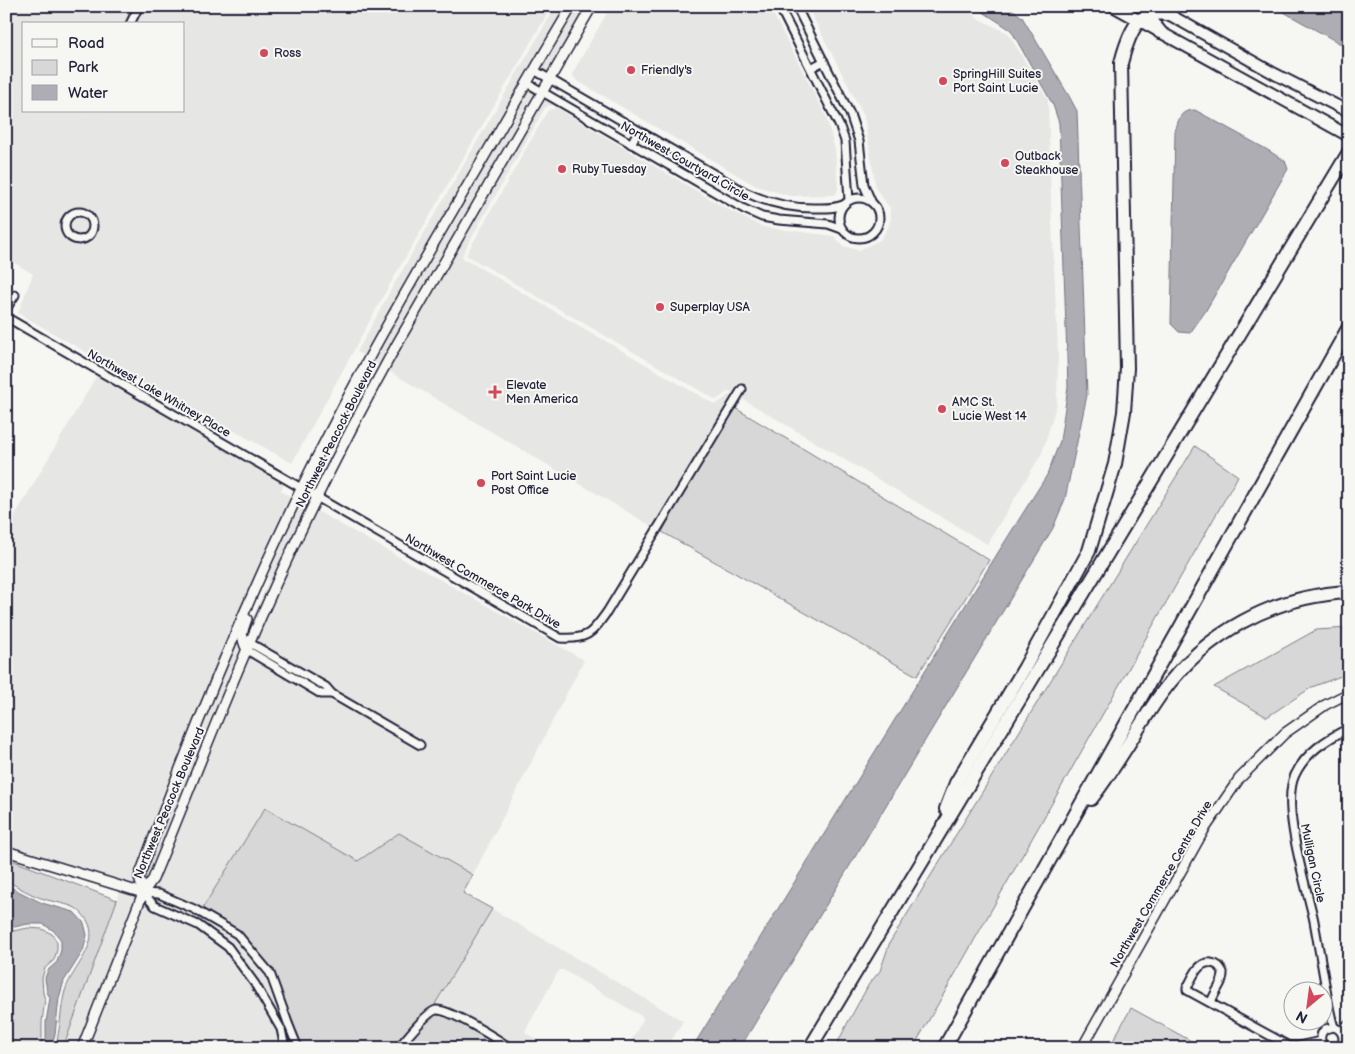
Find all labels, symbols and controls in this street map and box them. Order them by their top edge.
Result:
legend [22,22,185,112]
text: Road [68,34,104,53]
place label: Ross [274,46,301,61]
marker: Ross [258,47,270,59]
text: Park [68,58,99,77]
place label: Friendly's [641,63,692,78]
marker: Friendly's [625,64,637,76]
place label: SpringHill Suites Port Saint Lucie [953,67,1041,96]
marker: SpringHill Suites Port Saint Lucie [937,75,949,87]
text: Water [68,84,108,103]
street label: Northwest Courtyard Circle [618,118,752,204]
place label: Outback Steakhouse [1015,149,1078,178]
marker: Outback Steakhouse [999,157,1011,169]
place label: Ruby Tuesday [572,162,647,177]
marker: Ruby Tuesday [556,163,568,175]
place label: Superplay USA [670,300,751,315]
marker: Superplay USA [654,301,666,313]
street label: Northwest Lake Whitney Place [84,346,233,441]
street label: Northwest Peacock Boulevard [293,358,380,510]
place label: Elevate Men America [506,378,578,407]
marker: Elevate Men America [488,385,502,399]
place label: AMC St. Lucie West 14 [952,395,1028,424]
marker: AMC St. Lucie West 14 [936,403,948,415]
place label: Port Saint Lucie Post Office [491,469,576,498]
marker: Port Saint Lucie Post Office [475,477,487,489]
street label: Northwest Commerce Park Drive [402,531,563,632]
street label: Northwest Peacock Boulevard [131,725,208,881]
street label: Northwest Commerce Centre Drive [1107,798,1216,970]
street label: Mulligan Circle [1297,822,1328,904]
north arrow [1282,982,1332,1032]
text: N [1293,1007,1311,1027]

